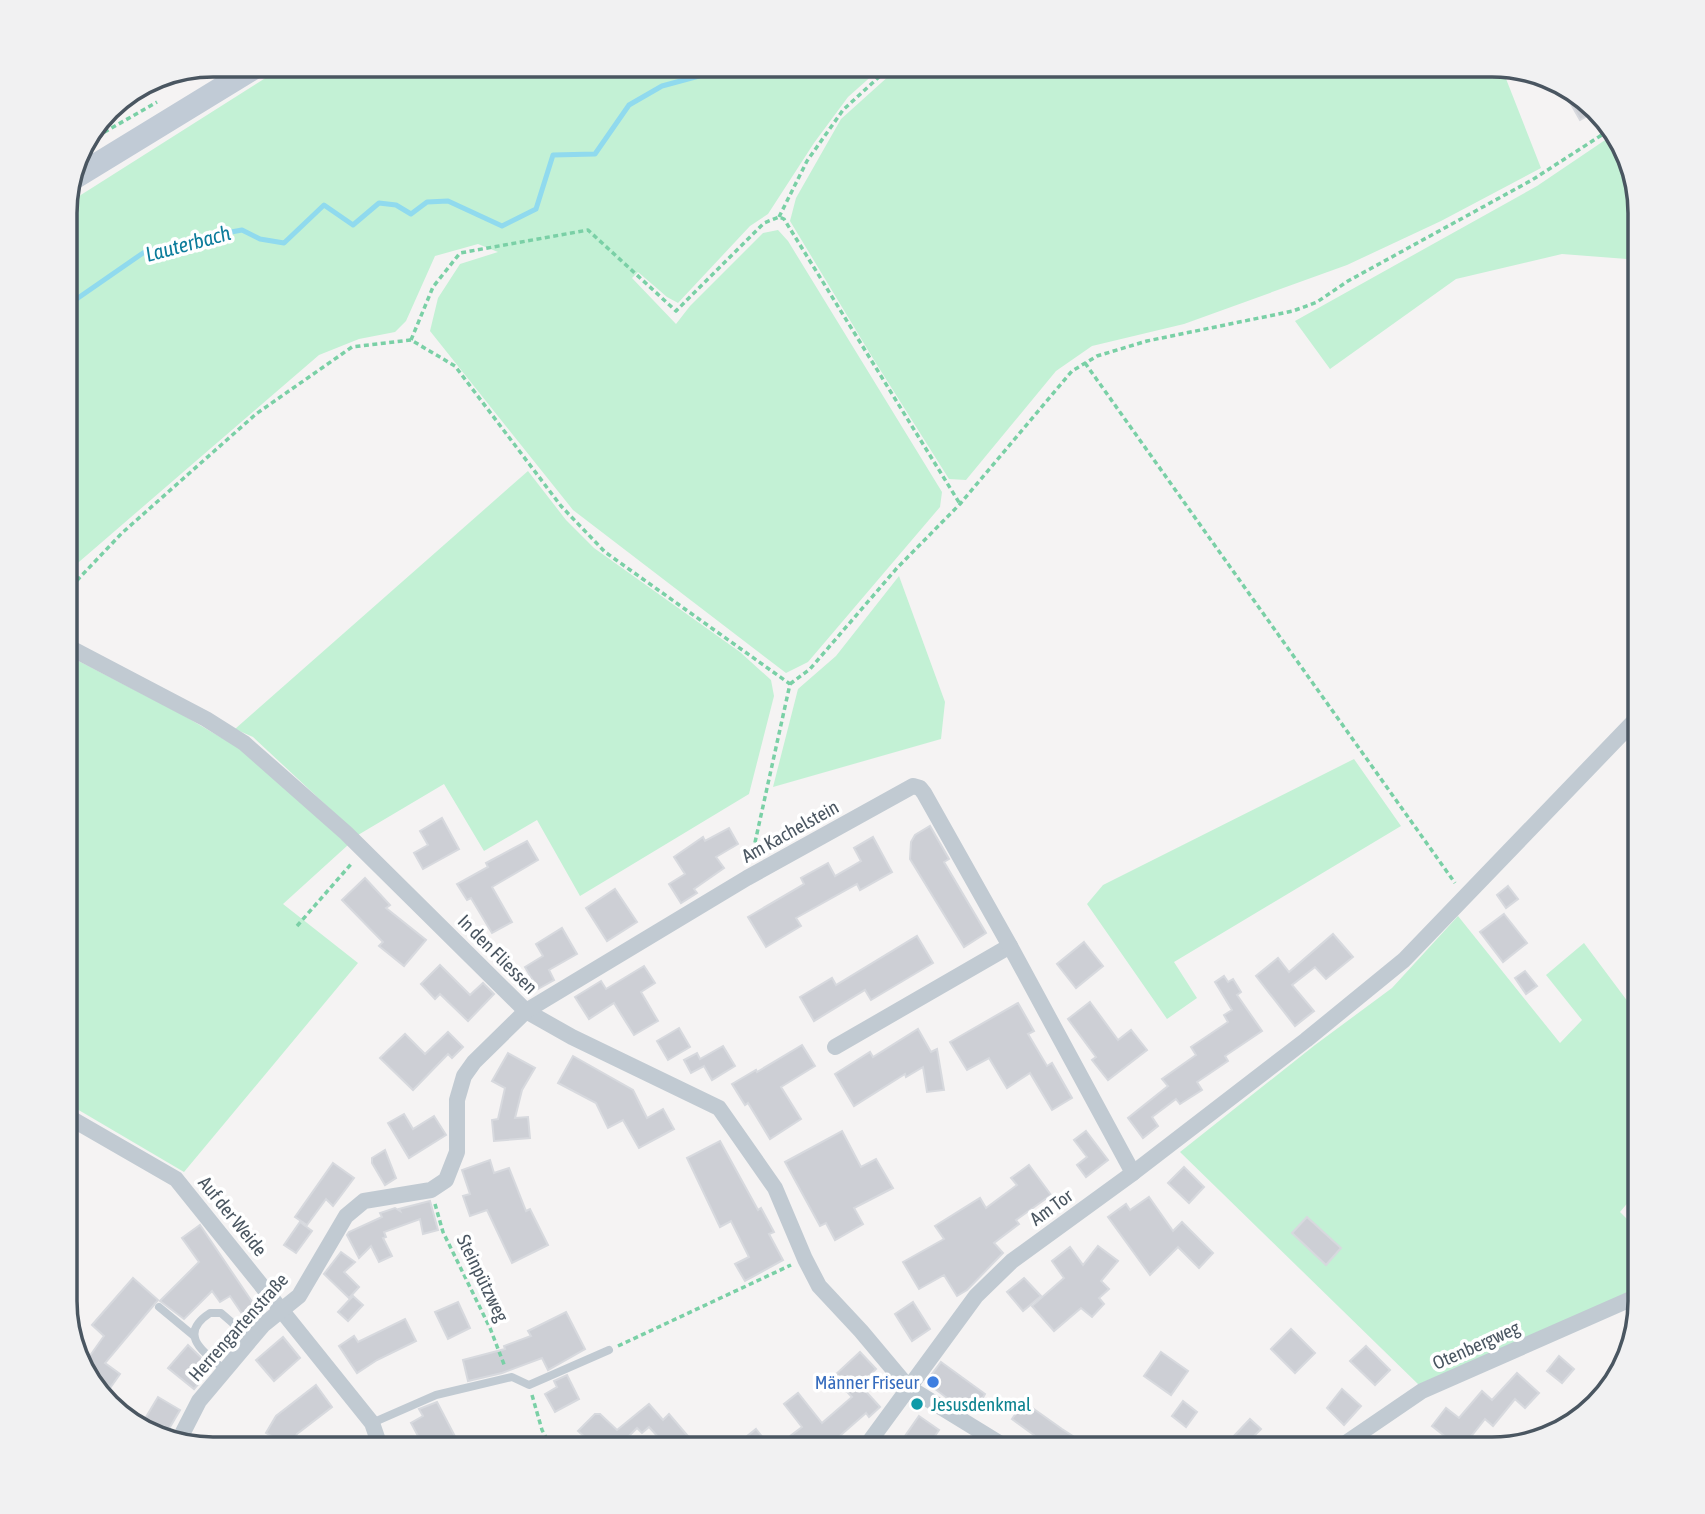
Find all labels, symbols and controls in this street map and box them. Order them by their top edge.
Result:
water label: Lauterbach [142,220,233,266]
street label: Am Kachelstein [738,795,842,867]
street label: In den Fliessen [454,910,542,998]
street label: Auf der Weide [194,1172,272,1260]
street label: Am Tor [1025,1184,1077,1230]
street label: Steinpützweg [453,1231,514,1326]
street label: Herrengartenstraße [184,1268,292,1386]
street label: Otenbergweg [1429,1316,1524,1374]
place label: Männer Friseur [815,1371,919,1393]
marker: Männer Friseur [925,1374,941,1390]
place label: Jesusdenkmal [931,1393,1031,1415]
marker: Jesusdenkmal [909,1396,925,1412]

